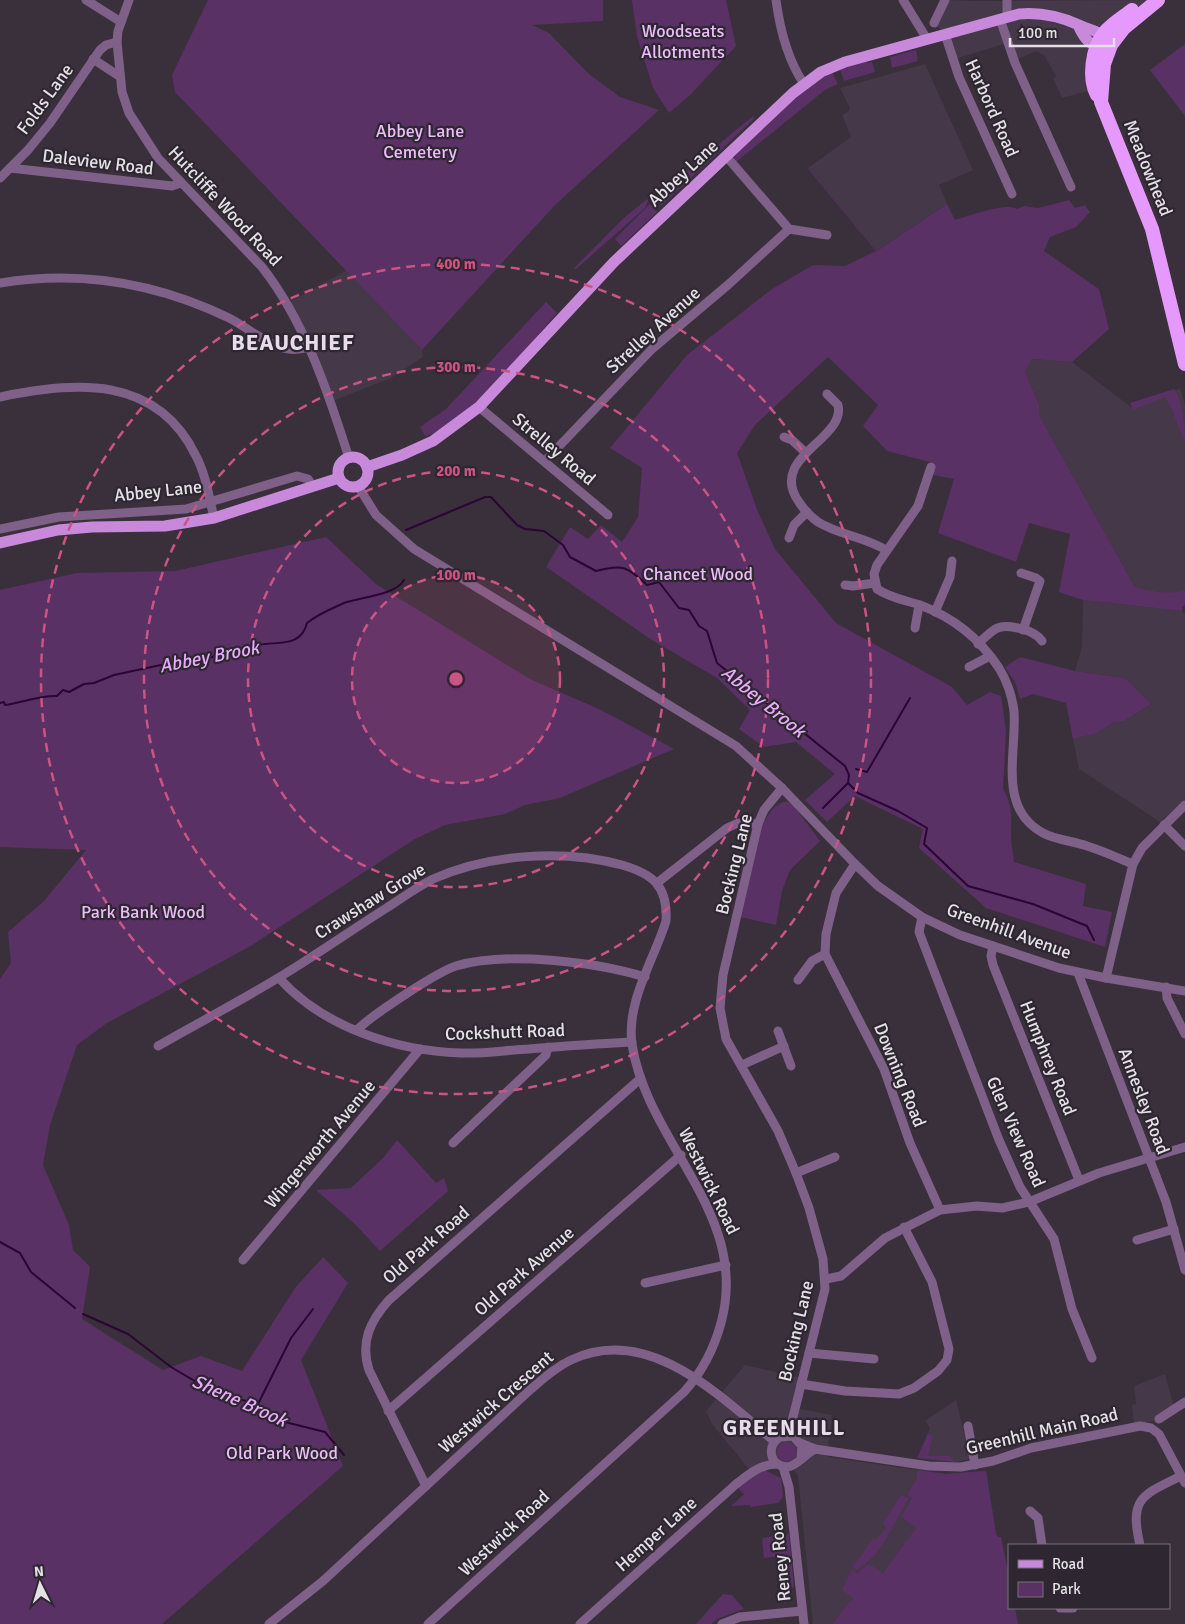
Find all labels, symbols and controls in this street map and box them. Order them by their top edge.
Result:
scale bar [1010,15,1114,47]
park label: Woodseats Allotments [641,20,725,63]
text: 100 m [1018,24,1058,42]
street label: Harbord Road [961,55,1023,161]
street label: Folds Lane [12,59,78,139]
street label: Meadowhead [1119,117,1177,219]
park label: Abbey Lane Cemetery [376,120,464,163]
street label: Abbey Lane [643,135,723,211]
street label: Hutcliffe Wood Road [164,141,286,271]
street label: Daleview Road [41,144,155,180]
text: 400 m [436,255,476,273]
street label: Strelley Avenue [601,282,705,378]
district label: BEAUCHIEF [231,329,355,356]
text: 300 m [436,358,476,376]
street label: Strelley Road [508,408,600,490]
text: 200 m [436,462,476,480]
street label: Abbey Lane [113,475,203,507]
park label: Chancet Wood [643,563,753,585]
text: 100 m [436,566,476,584]
water label: Abbey Brook [157,635,263,678]
water label: Abbey Brook [717,661,811,744]
centre of rings [447,670,465,688]
street label: Bocking Lane [711,811,757,917]
street label: Crawshaw Grove [310,858,430,944]
street label: Greenhill Avenue [944,898,1074,964]
park label: Park Bank Wood [81,901,205,923]
street label: Humphrey Road [1015,997,1081,1119]
street label: Cockshutt Road [445,1019,565,1045]
street label: Downing Road [869,1020,931,1130]
street label: Annesley Road [1114,1045,1174,1157]
street label: Glen View Road [982,1073,1050,1191]
street label: Wingerworth Avenue [260,1075,380,1213]
street label: Westwick Road [674,1124,744,1238]
street label: Old Park Road [378,1201,474,1289]
street label: Old Park Avenue [469,1222,579,1320]
street label: Bocking Lane [774,1278,818,1384]
street label: Westwick Crescent [434,1346,558,1458]
water label: Shene Brook [188,1369,292,1433]
street label: Greenhill Main Road [964,1403,1120,1459]
district label: GREENHILL [723,1414,845,1441]
park label: Old Park Wood [226,1442,338,1464]
street label: Westwick Road [454,1485,554,1581]
street label: Hemper Lane [611,1492,701,1576]
street label: Reney Road [764,1512,796,1602]
legend [1008,1544,1170,1609]
text: Road [1052,1555,1084,1573]
north arrow [15,1559,65,1609]
text: N [33,1563,45,1580]
text: Park [1052,1580,1081,1598]

